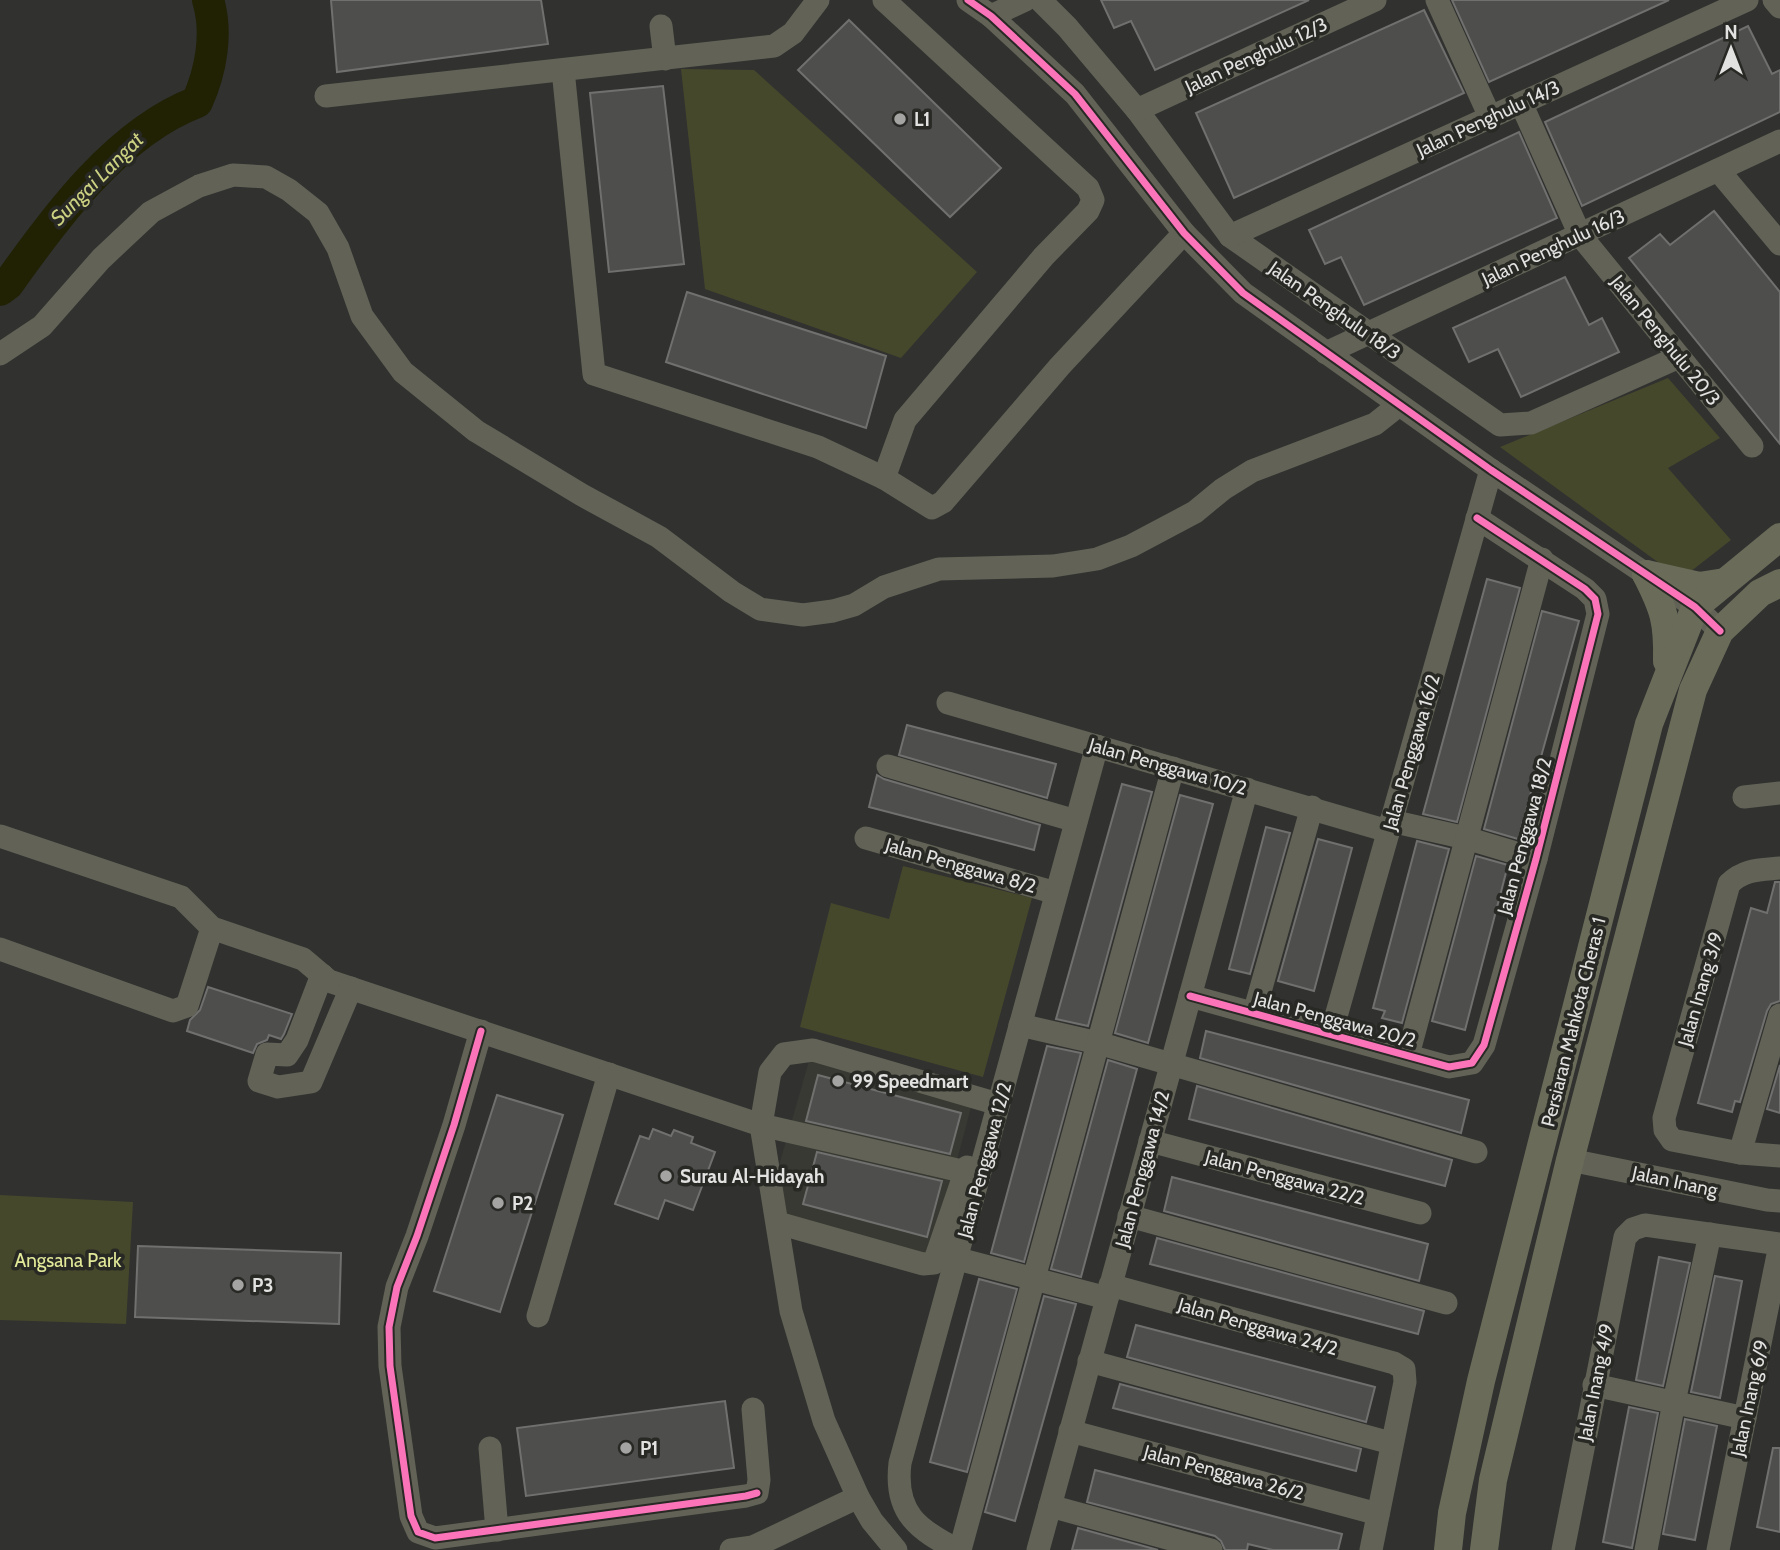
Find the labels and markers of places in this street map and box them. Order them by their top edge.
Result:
place label: L1 [914,108,930,131]
marker: L1 [892,111,908,127]
place label: 99 Speedmart [852,1070,969,1093]
marker: 99 Speedmart [830,1073,846,1089]
place label: Surau Al-Hidayah [680,1165,825,1188]
marker: Surau Al-Hidayah [658,1168,674,1184]
place label: P2 [512,1192,533,1215]
marker: P2 [490,1195,506,1211]
place label: P3 [252,1274,274,1297]
marker: P3 [230,1277,246,1293]
place label: P1 [640,1437,658,1460]
marker: P1 [618,1440,634,1456]

